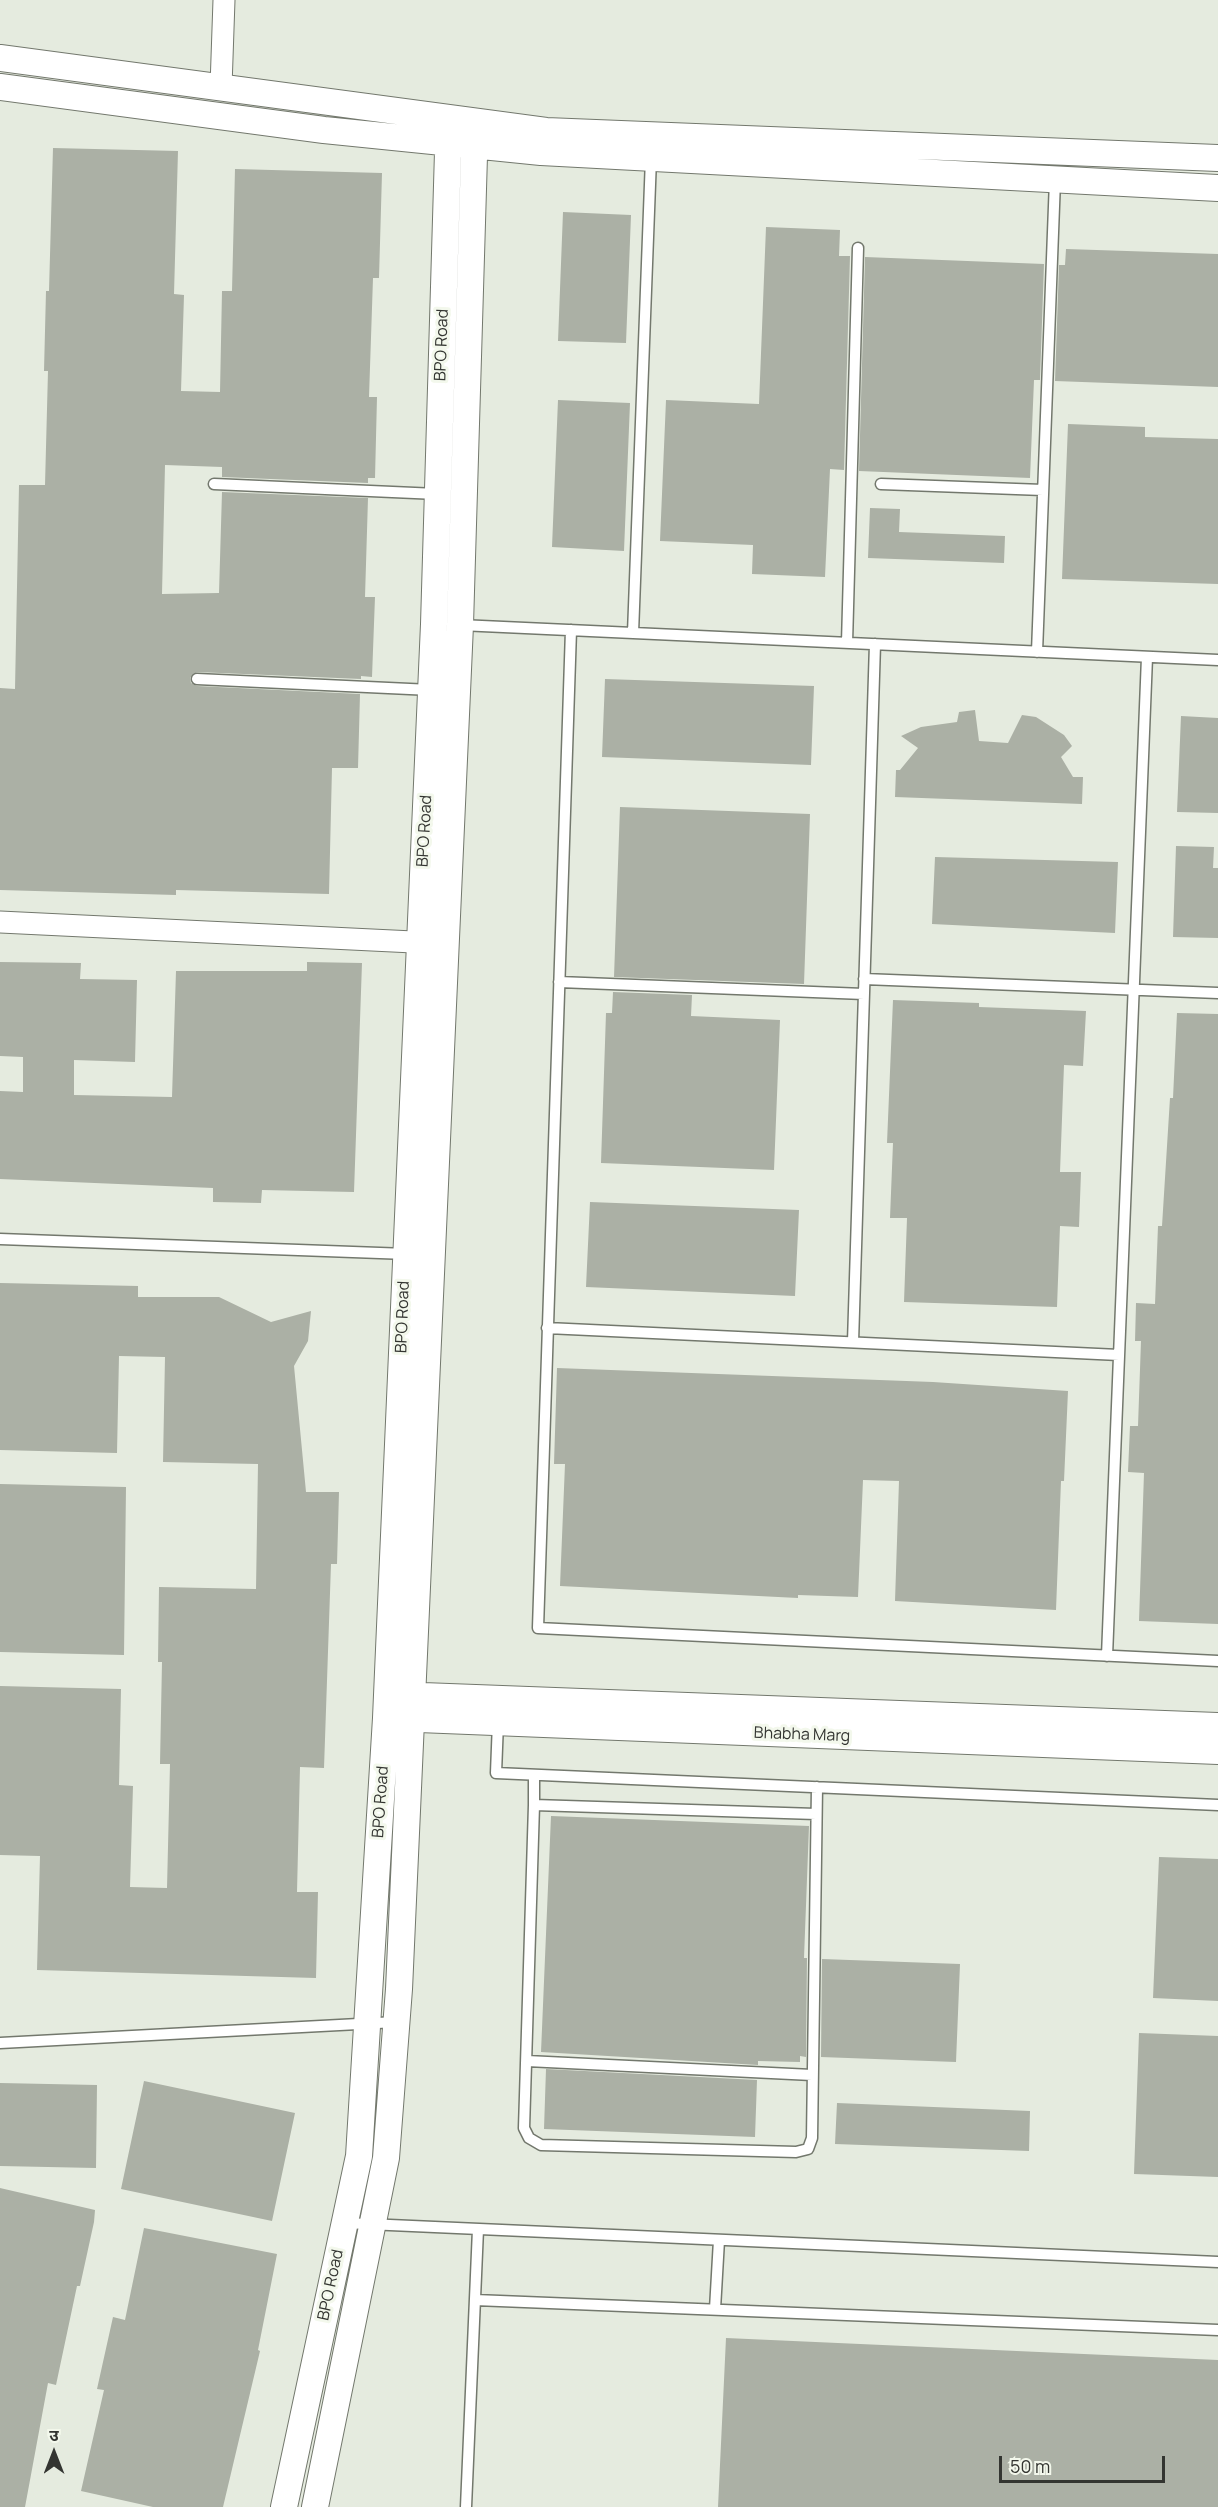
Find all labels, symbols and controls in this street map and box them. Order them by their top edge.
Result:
street label: BPO Road [431,309,453,381]
street label: BPO Road [414,794,436,868]
street label: BPO Road [392,1281,414,1353]
street label: Bhabha Marg [753,1724,851,1746]
street label: BPO Road [369,1765,393,1839]
street label: BPO Road [314,2248,348,2322]
north arrow [24,2423,84,2483]
text: उ [49,2424,59,2446]
scale bar [1002,2444,1168,2482]
text: 50 m [1010,2454,1050,2478]

